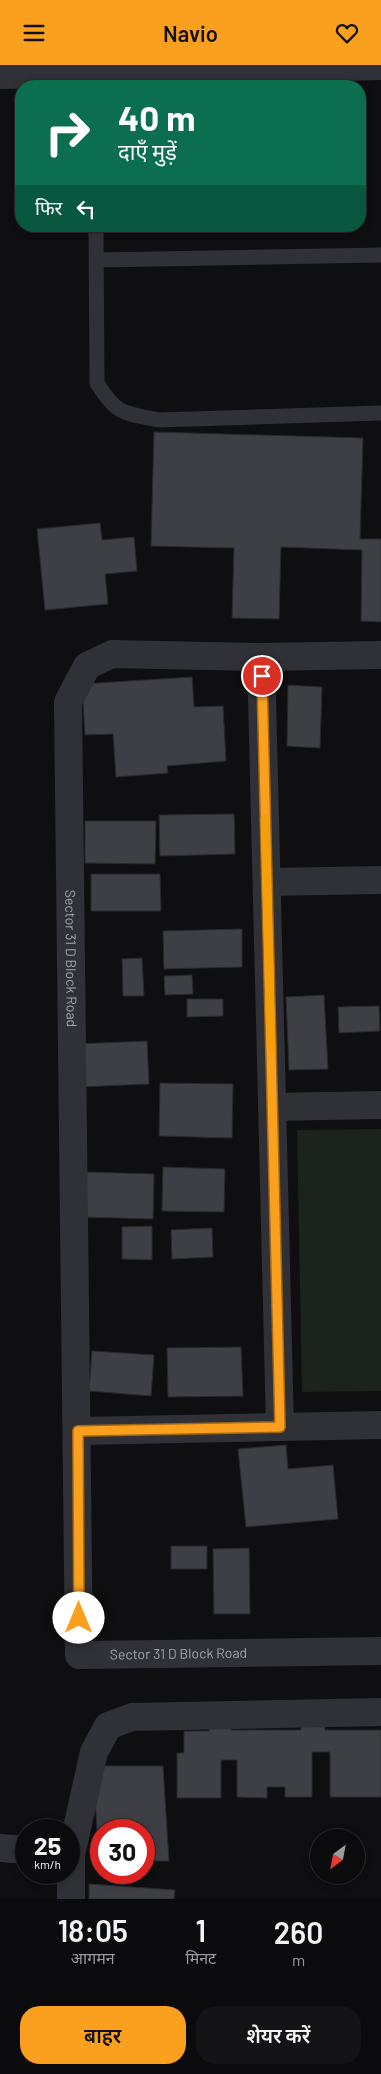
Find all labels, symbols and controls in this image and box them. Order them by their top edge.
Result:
icon: menu [20,19,48,47]
icon: heart [333,19,361,47]
text: Navio [163,20,218,46]
text: 40 m [118,96,195,138]
icon: right [35,100,100,165]
text: दाएँ मुड़ें [118,138,177,164]
icon: left [72,195,100,223]
text: फिर [35,196,62,219]
pin [241,655,283,697]
icon: arrive [248,662,276,690]
street label: Sector 31 D Block Road [62,890,81,1027]
position arrow [52,1591,104,1643]
street label: Sector 31 D Block Road [110,1644,247,1663]
speed limit sign: 30 [90,1819,155,1884]
north arrow [310,1829,365,1884]
map controls [310,1829,365,1884]
text: 25 [34,1830,61,1860]
text: km/h [34,1857,61,1871]
text: 18:05 [58,1912,128,1948]
text: 1 [196,1912,206,1948]
text: 260 [274,1914,323,1950]
text: आगमन [71,1948,115,1967]
text: मिनट [186,1948,216,1967]
text: m [292,1950,305,1969]
button: बाहर [20,2006,186,2064]
button: शेयर करें [196,2006,361,2064]

